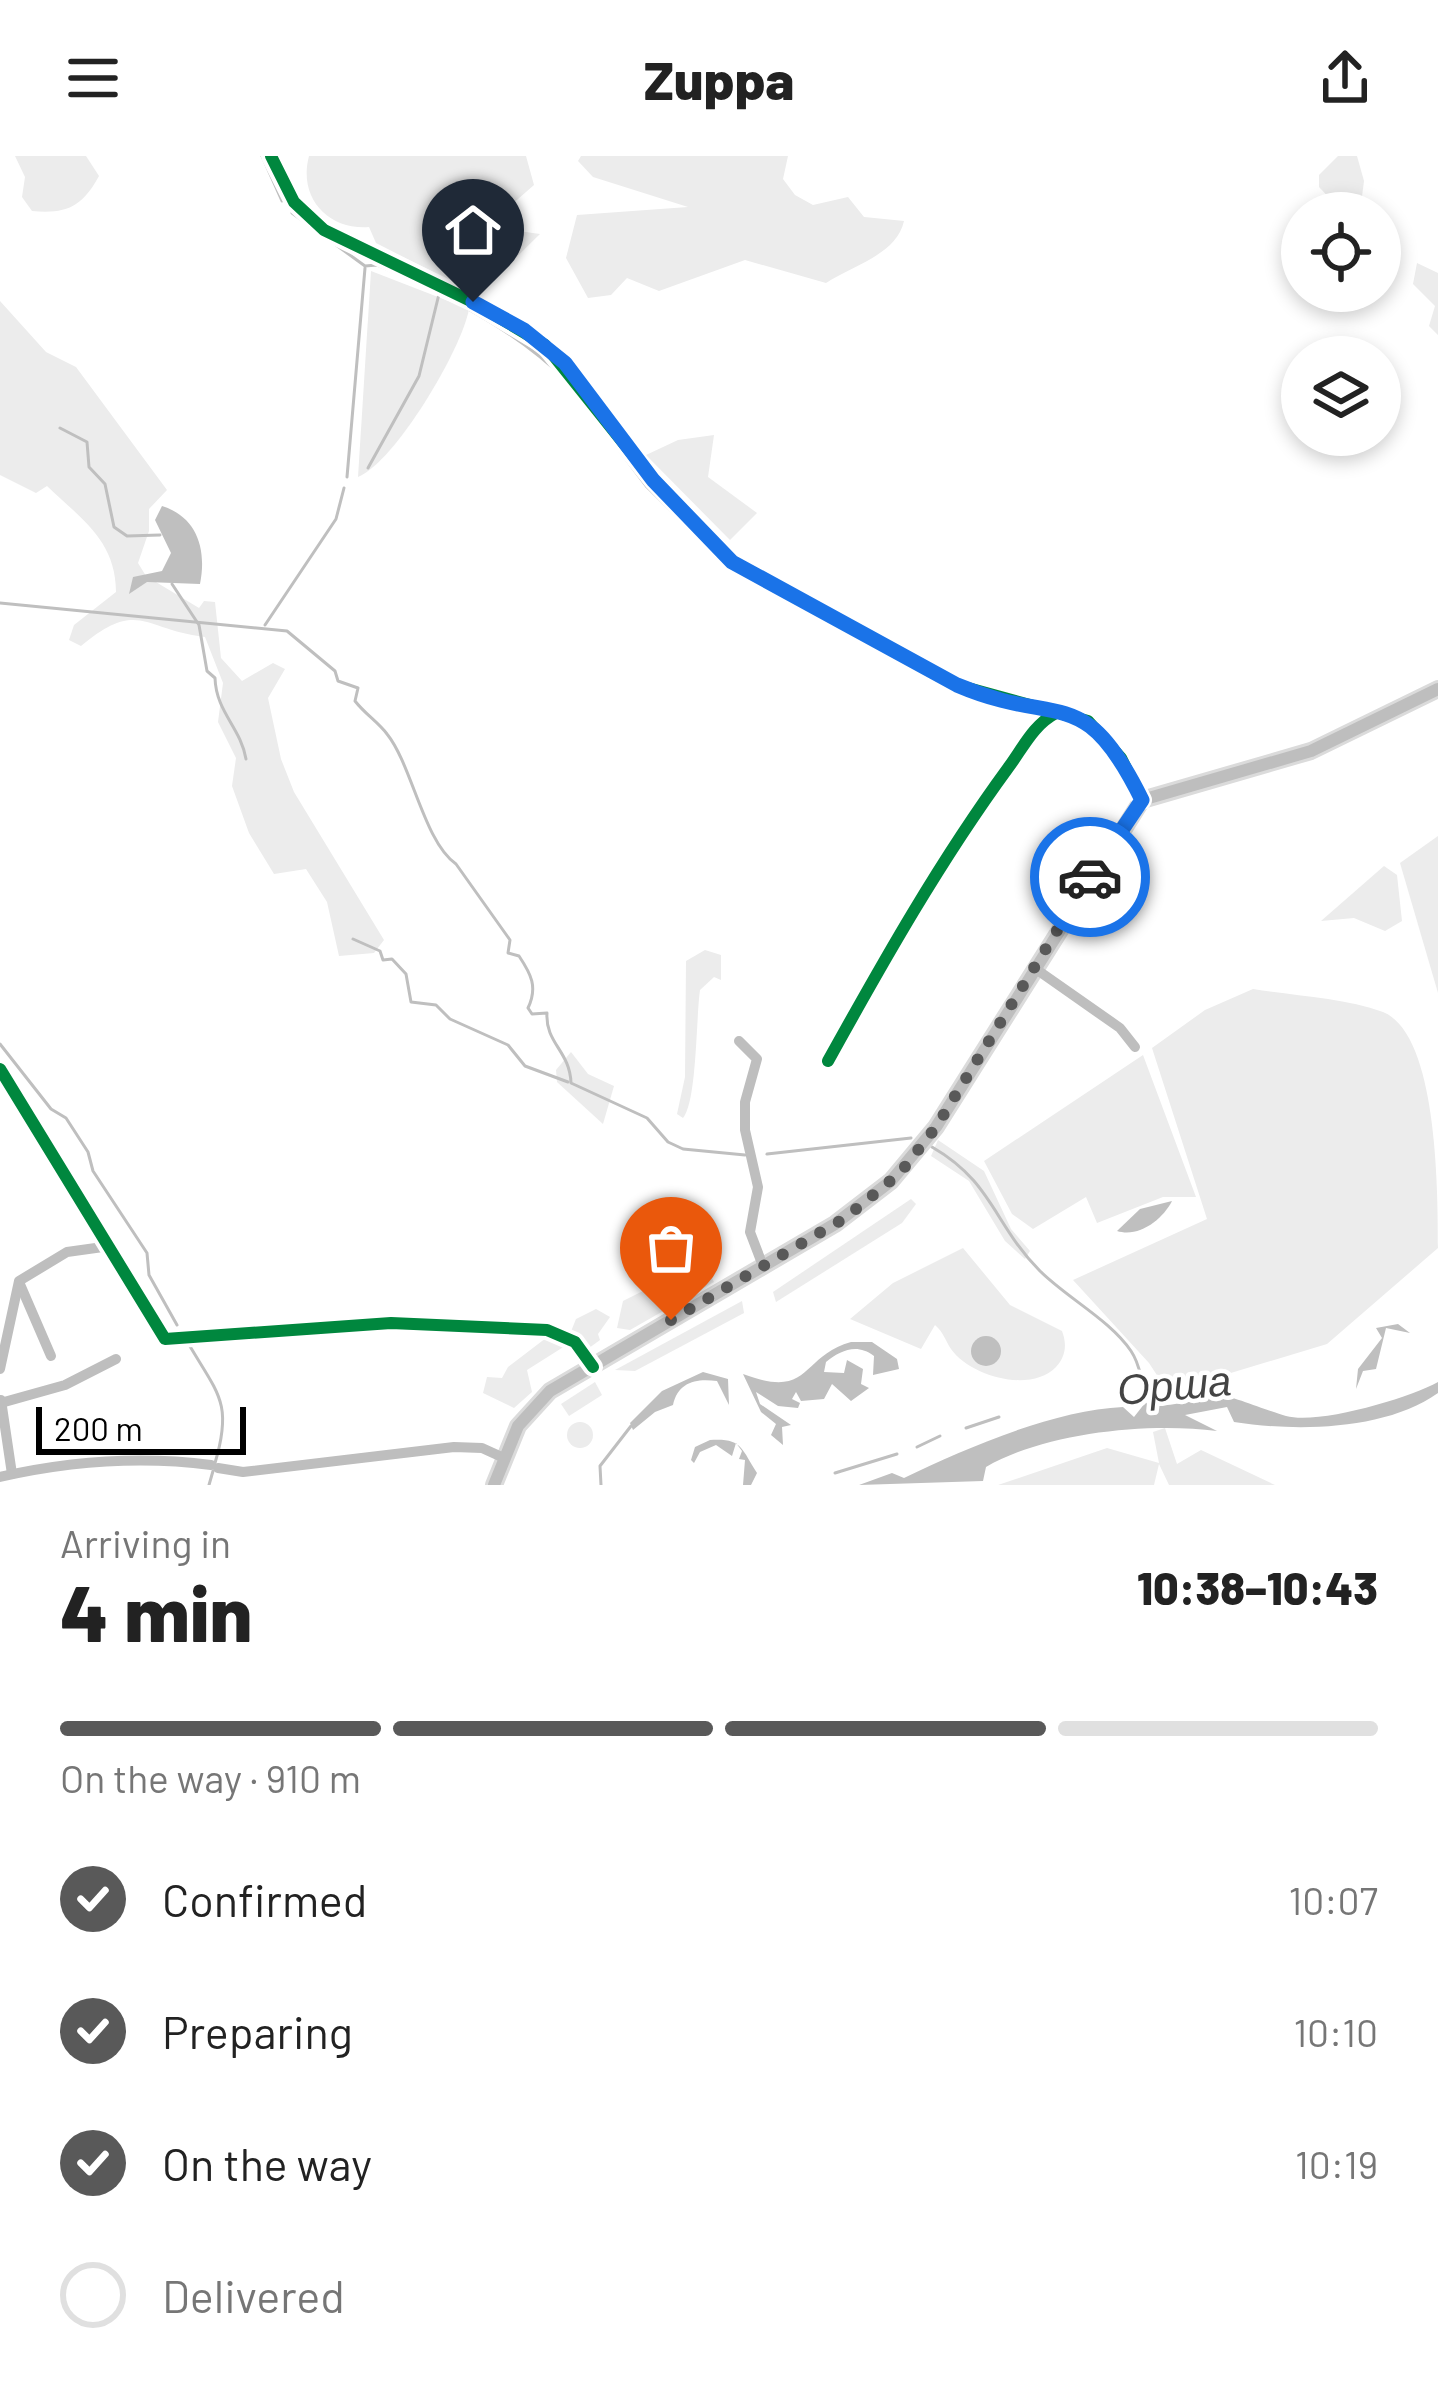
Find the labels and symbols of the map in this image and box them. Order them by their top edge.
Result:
pin [422,179,524,302]
courier [1030,817,1150,937]
pin [620,1197,722,1320]
water label: Орша [1115,1353,1233,1414]
scale bar [36,1401,246,1454]

